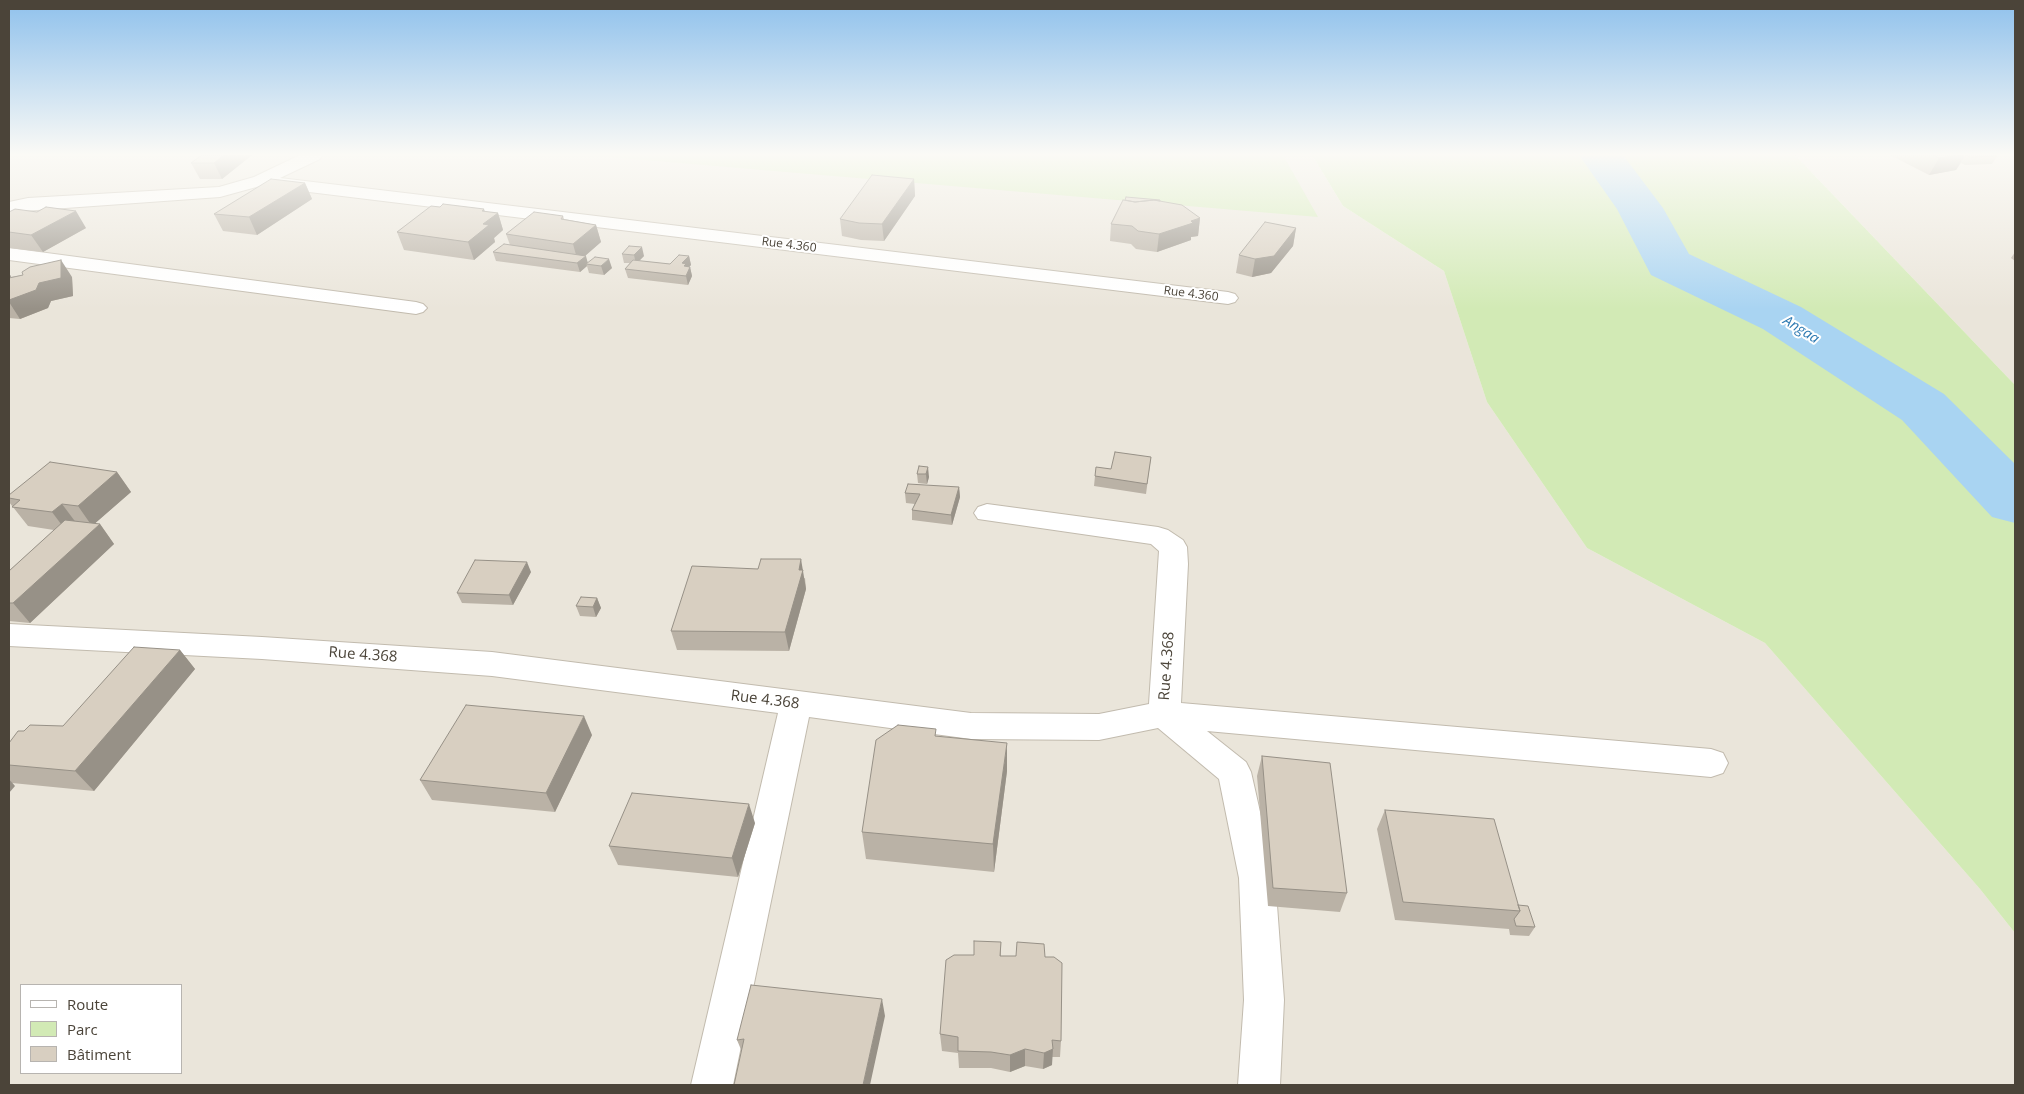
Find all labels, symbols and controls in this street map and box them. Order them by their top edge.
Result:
street label: Rue 4.360 [761,234,817,256]
street label: Rue 4.360 [1163,283,1219,305]
water label: Angaa [1780,313,1822,347]
street label: Rue 4.368 [1156,631,1178,701]
street label: Rue 4.368 [328,644,398,666]
street label: Rue 4.368 [730,687,800,713]
legend [20,984,182,1074]
text: Route [67,994,108,1014]
text: Parc [67,1019,98,1039]
text: Bâtiment [67,1044,131,1064]

